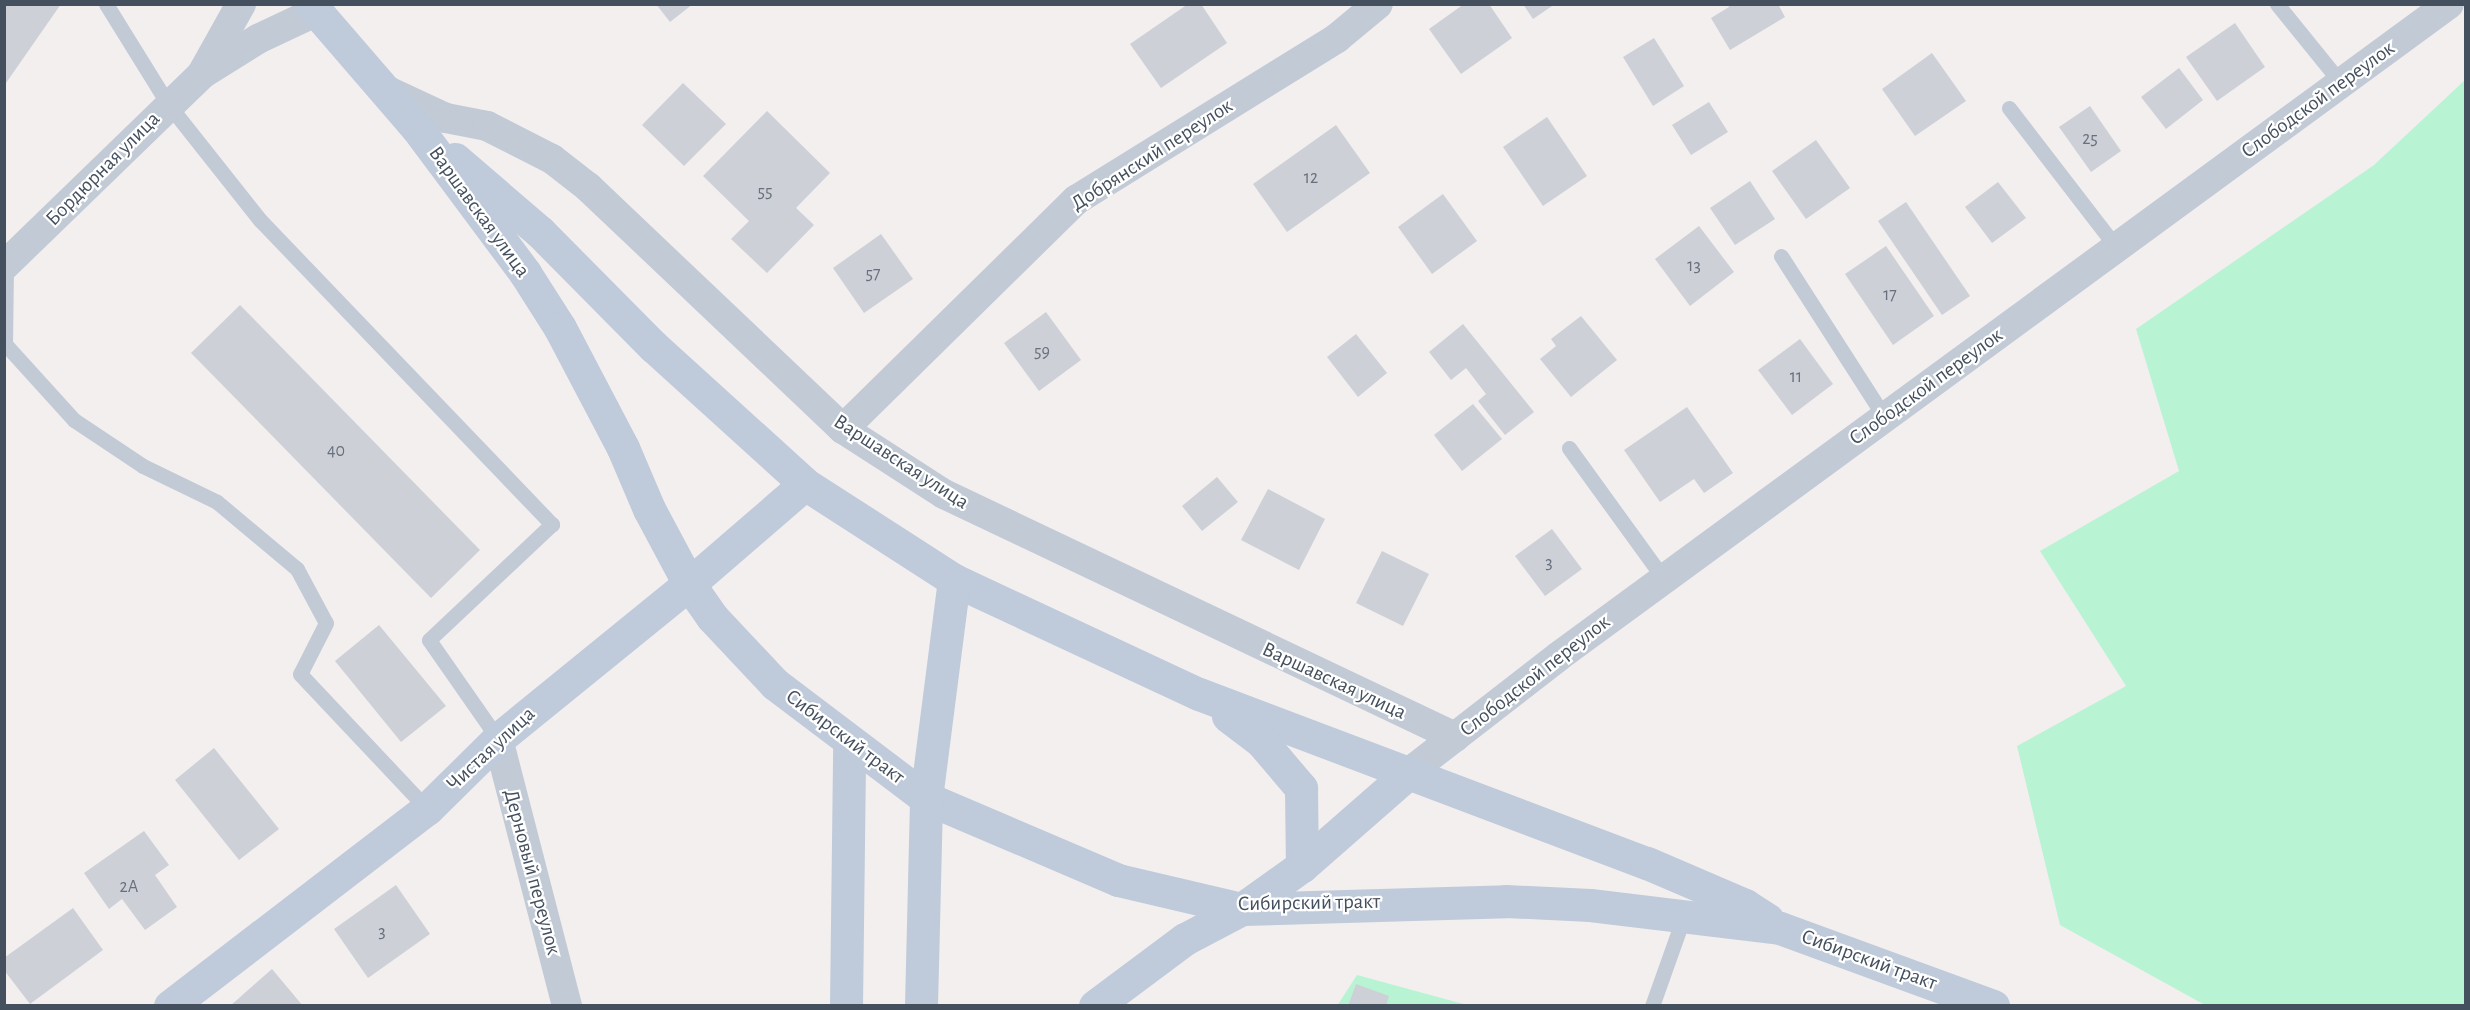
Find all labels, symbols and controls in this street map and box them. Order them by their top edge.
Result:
street label: Слободской переулок [2236,36,2400,164]
street label: Добрянский переулок [1067,93,1237,217]
street label: Бордюрная улица [41,107,165,231]
house number: 25 [2082,128,2098,150]
street label: Варшавская улица [423,141,535,283]
house number: 12 [1304,167,1318,189]
house number: 55 [757,181,773,203]
house number: 13 [1687,255,1701,277]
house number: 57 [865,263,881,285]
house number: 17 [1883,284,1897,306]
street label: Слободской переулок [1844,323,2008,451]
house number: 59 [1034,341,1050,363]
house number: 11 [1790,366,1802,388]
street label: Варшавская улица [829,409,973,515]
house number: 40 [327,440,345,462]
house number: 3 [1545,552,1553,574]
street label: Слободской переулок [1455,610,1615,742]
street label: Варшавская улица [1258,637,1410,725]
street label: Сибирский тракт [780,684,910,790]
street label: Чистая улица [441,702,541,796]
street label: Дерновый переулок [498,786,566,958]
house number: 2А [120,876,138,898]
street label: Сибирский тракт [1237,889,1381,917]
house number: 3 [378,921,386,943]
street label: Сибирский тракт [1798,924,1940,996]

